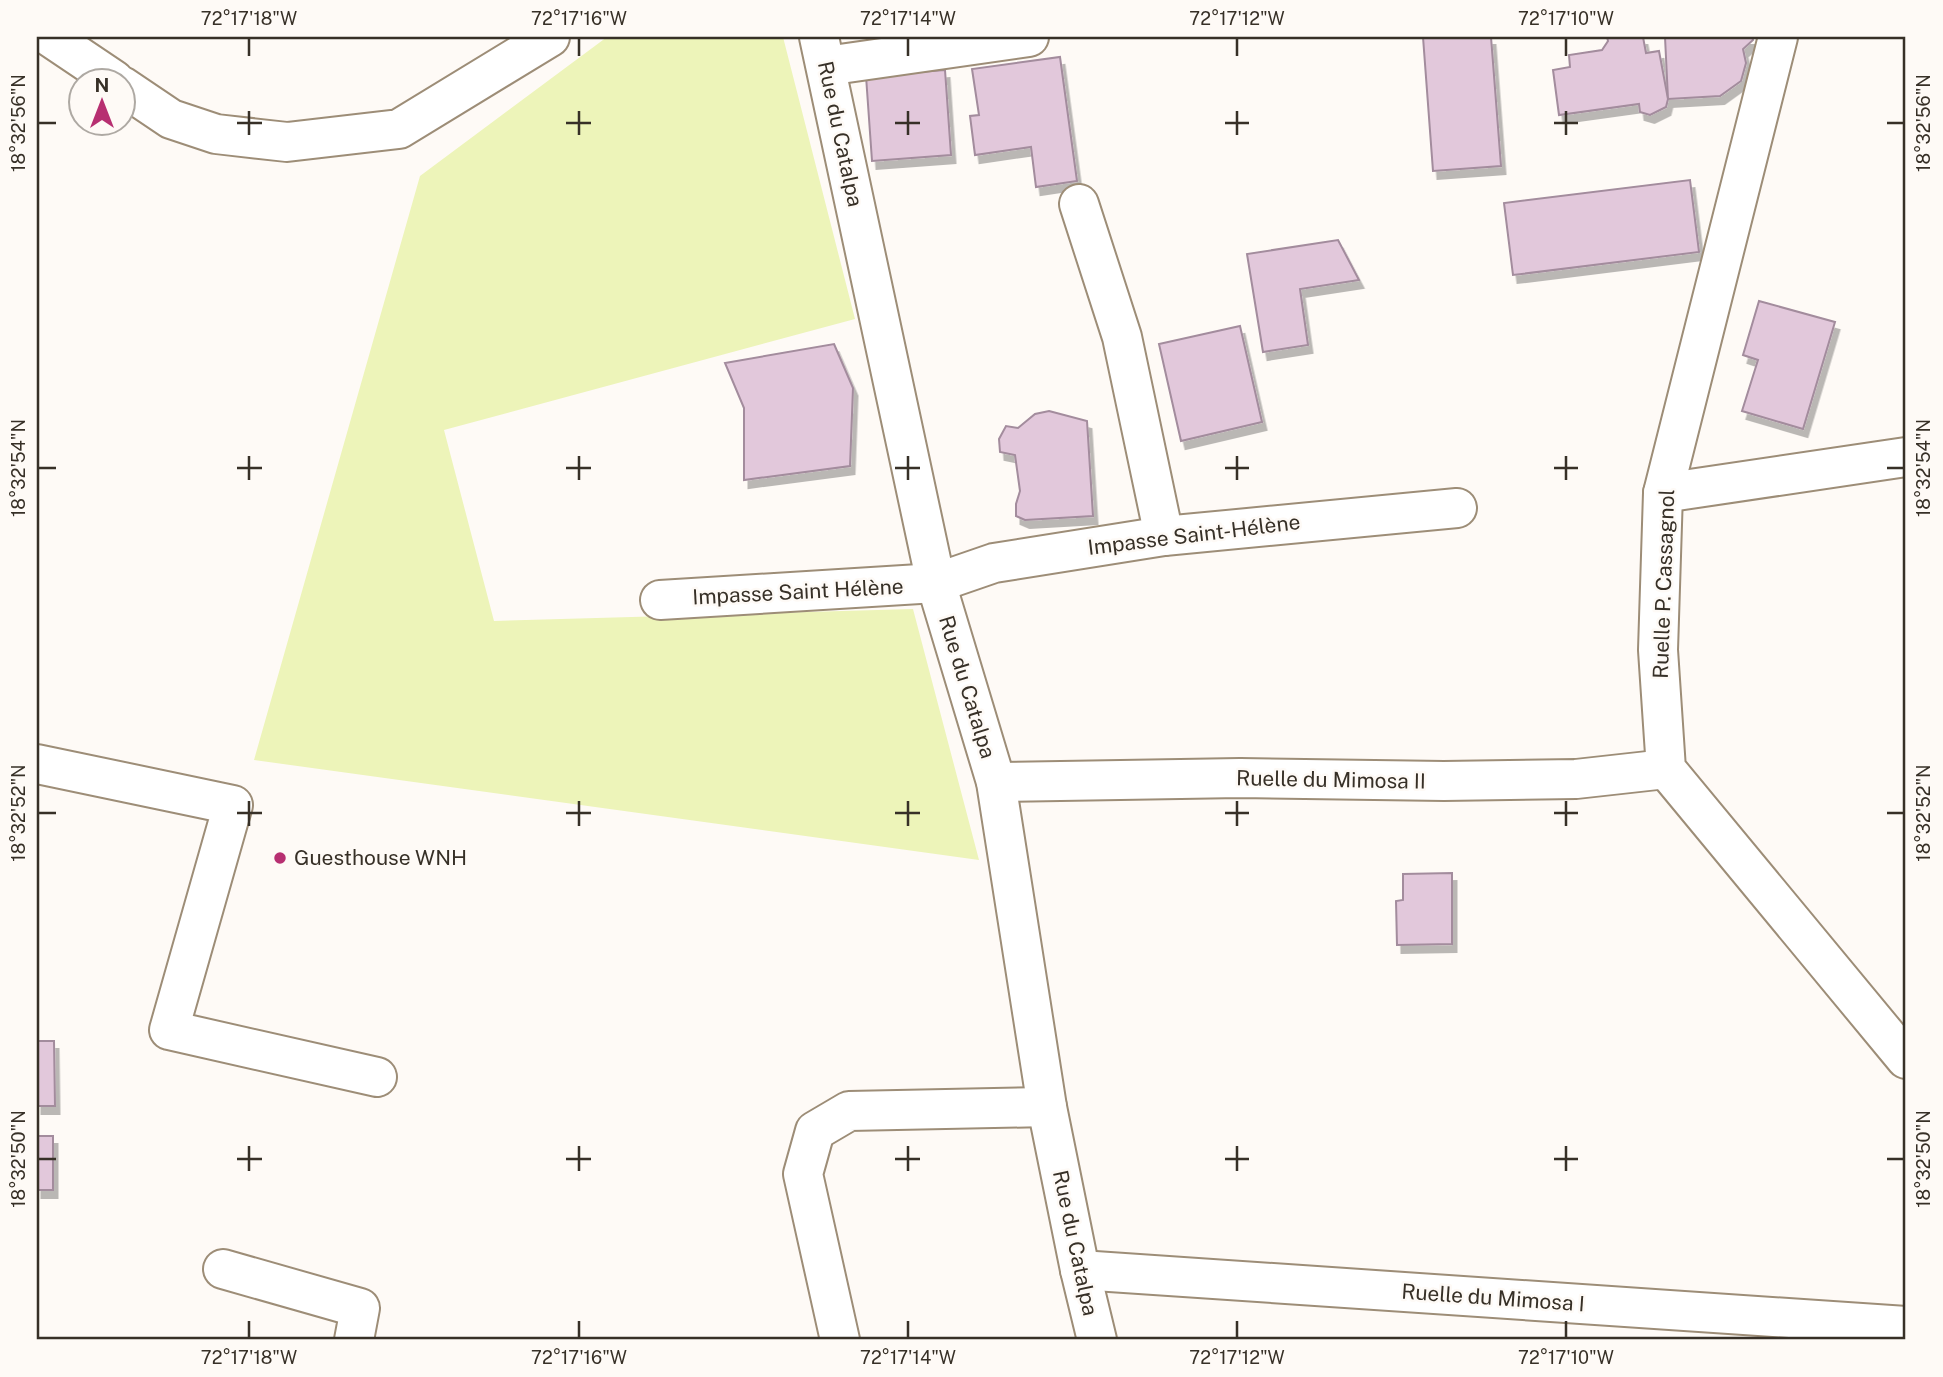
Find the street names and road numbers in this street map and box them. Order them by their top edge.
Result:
street label: Rue du Catalpa [813,59,868,209]
street label: Ruelle P. Cassagnol [1648,489,1679,679]
street label: Impasse Saint-Hélène [1086,509,1302,560]
street label: Impasse Saint Hélène [692,573,904,610]
street label: Rue du Catalpa [934,612,1001,761]
street label: Ruelle du Mimosa II [1236,765,1426,794]
street label: Rue du Catalpa [1048,1168,1103,1318]
street label: Ruelle du Mimosa I [1401,1279,1586,1316]

